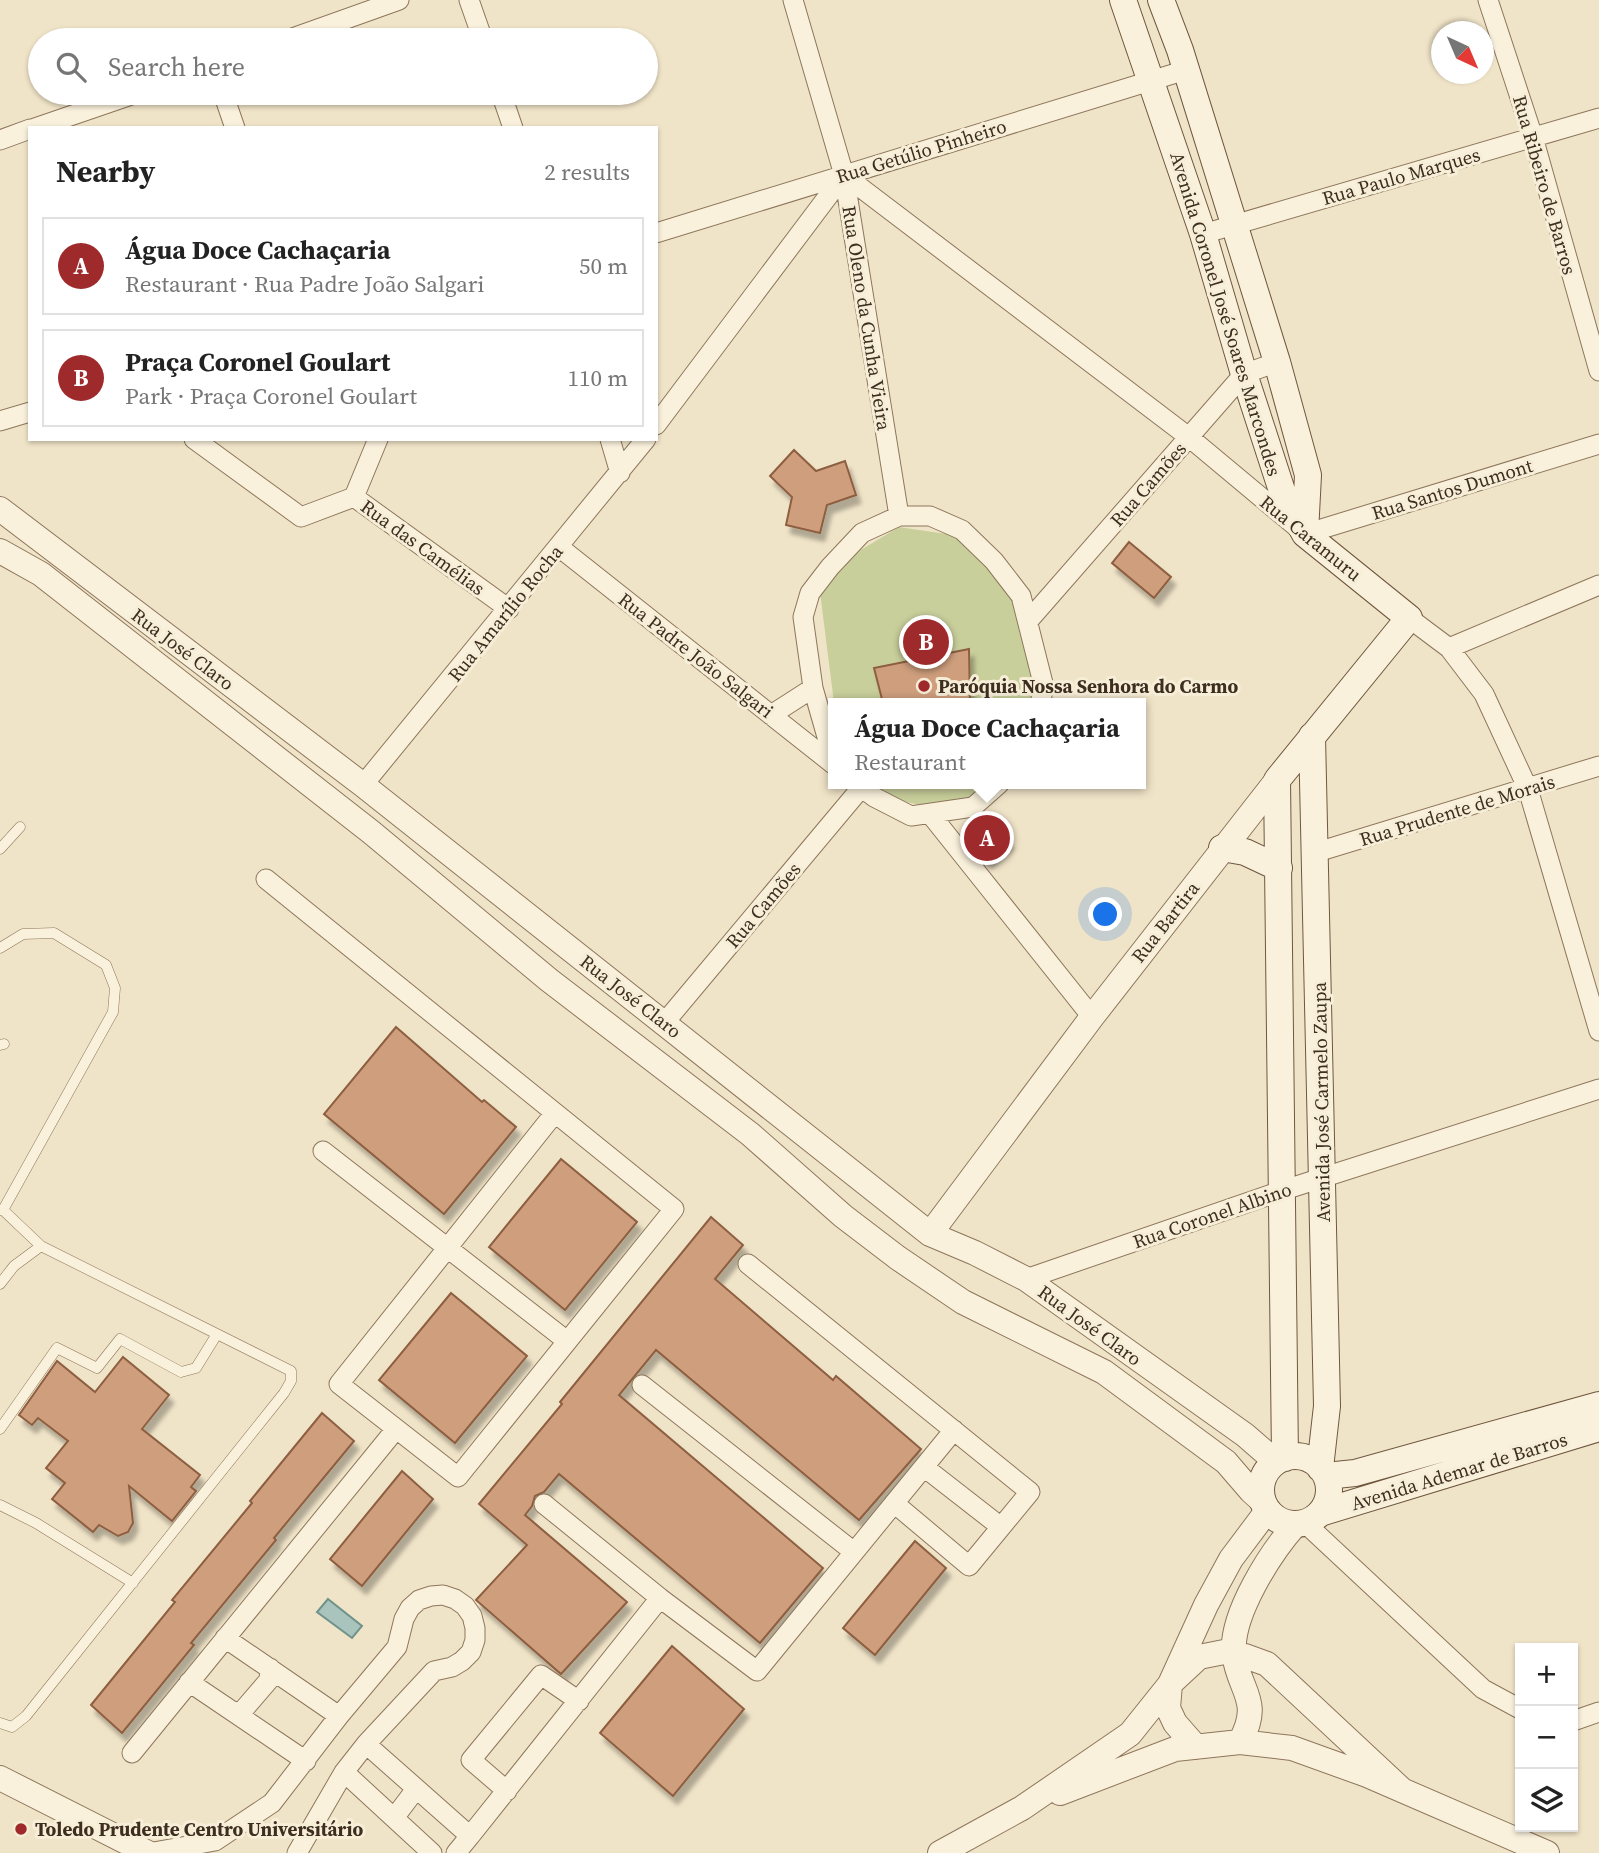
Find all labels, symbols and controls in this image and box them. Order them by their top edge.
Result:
north arrow [1431,21,1494,84]
search box [28,28,658,105]
icon: search [52,48,90,86]
text: Search here [108,49,245,85]
street label: Rua Ribeiro de Barros [1507,92,1583,278]
street label: Rua Getúlio Pinheiro [833,113,1009,189]
street label: Rua Paulo Marques [1319,141,1483,211]
street label: Avenida Coronel José Soares Marcondes [1164,149,1288,479]
text: Nearby [56,151,155,192]
text: 2 results [544,156,630,188]
street label: Rua Oleno da Cunha Vieira [836,204,898,433]
text: Água Doce Cachaçaria [125,232,390,268]
text: A [73,250,89,282]
text: 50 m [579,250,628,282]
text: Restaurant · Rua Padre João Salgari [125,268,484,300]
text: Praça Coronel Goulart [125,344,390,380]
text: B [74,362,88,394]
text: 110 m [567,362,628,394]
text: Park · Praça Coronel Goulart [125,380,417,412]
street label: Rua Camões [1104,436,1192,532]
street label: Rua Santos Dumont [1368,452,1536,526]
street label: Rua Caramuru [1255,489,1367,587]
street label: Rua das Camélias [356,493,490,601]
street label: Rua Amarílio Rocha [442,539,569,687]
street label: Rua Padre João Salgari [613,586,779,724]
street label: Rua José Claro [126,602,240,696]
pin: B [903,616,949,668]
place label: Paróquia Nossa Senhora do Carmo [938,673,1239,699]
marker: Paróquia Nossa Senhora do Carmo [916,678,932,694]
popup [828,698,1146,789]
text: Água Doce Cachaçaria [854,710,1120,746]
text: Restaurant [854,746,966,778]
street label: Rua Prudente de Morais [1356,768,1558,852]
pin: A [964,812,1010,864]
street label: Rua Camões [719,857,807,953]
street label: Rua Bartira [1125,876,1205,968]
your location [1088,897,1122,931]
street label: Rua José Claro [575,948,687,1044]
street label: Avenida José Carmelo Zaupa [1306,981,1336,1222]
street label: Rua Coronel Albino [1129,1176,1295,1254]
street label: Rua José Claro [1033,1279,1147,1371]
street label: Avenida Ademar de Barros [1348,1426,1570,1516]
map controls [1515,1643,1578,1832]
button: + [1515,1643,1578,1706]
button: − [1515,1706,1578,1769]
button: layers [1515,1769,1578,1832]
place label: Toledo Prudente Centro Universitário [35,1816,363,1842]
marker: Toledo Prudente Centro Universitário [13,1821,29,1837]

